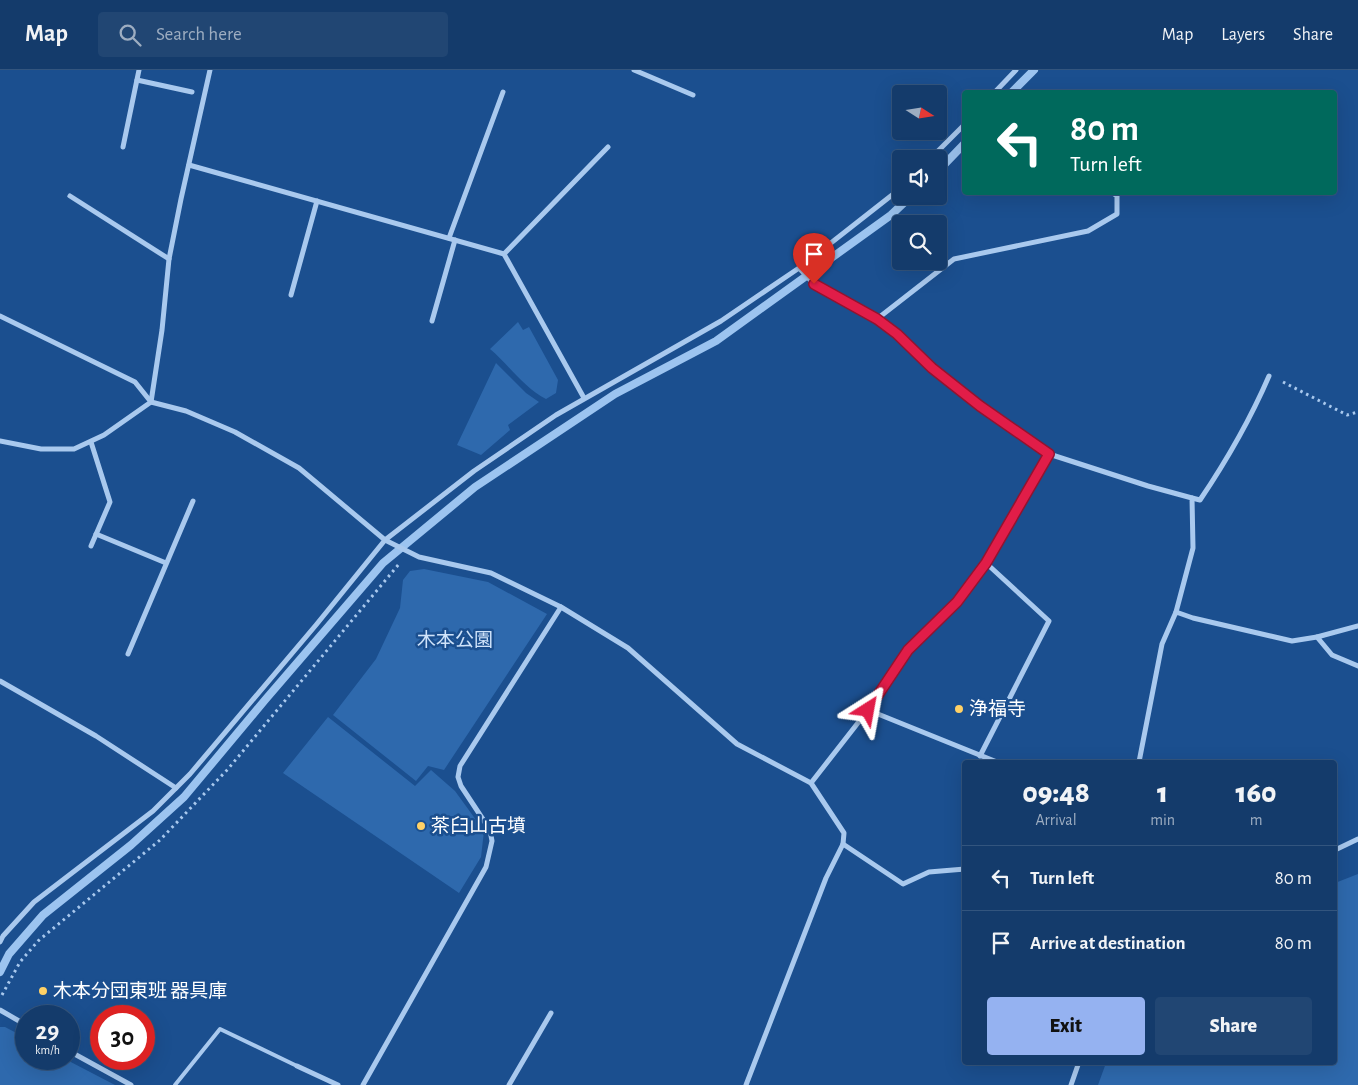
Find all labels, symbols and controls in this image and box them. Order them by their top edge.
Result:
search box [98,12,448,57]
icon: search [116,21,144,49]
text: Map [25,22,68,46]
text: Search here [156,25,242,44]
text: Map [1162,26,1193,44]
text: Layers [1221,26,1265,44]
text: Share [1293,26,1333,44]
north arrow [892,85,948,140]
map controls [892,85,947,270]
icon: left [987,110,1052,175]
text: 80 m [1070,112,1139,147]
button: sound [892,150,947,205]
text: Turn left [1070,153,1142,175]
button: search [892,215,947,270]
pin [793,233,835,284]
icon: arrive [800,240,828,268]
park label: 木本公園 [417,630,493,650]
position arrow [841,683,893,735]
place label: 浄福寺 [969,699,1026,719]
marker: 浄福寺 [953,703,965,715]
text: 09:48 [1022,778,1090,808]
text: 1 [1157,778,1168,808]
text: 160 [1235,778,1277,808]
text: Arrival [1036,812,1077,828]
text: min [1150,812,1175,828]
text: m [1250,812,1262,828]
place label: 茶臼山古墳 [431,815,526,836]
marker: 茶臼山古墳 [415,820,427,832]
icon: left [987,864,1015,892]
text: Turn left [1030,869,1094,888]
text: 80 m [1275,869,1312,888]
icon: arrive [987,929,1015,957]
text: Arrive at destination [1030,934,1186,953]
text: 80 m [1275,934,1312,953]
place label: 木本分団東班 器具庫 [53,981,227,1001]
marker: 木本分団東班 器具庫 [37,985,49,997]
button: Exit [987,997,1145,1055]
button: Share [1155,997,1312,1055]
speed limit sign: 30 [90,1005,155,1070]
text: 29 [36,1019,59,1044]
text: km/h [35,1044,60,1056]

